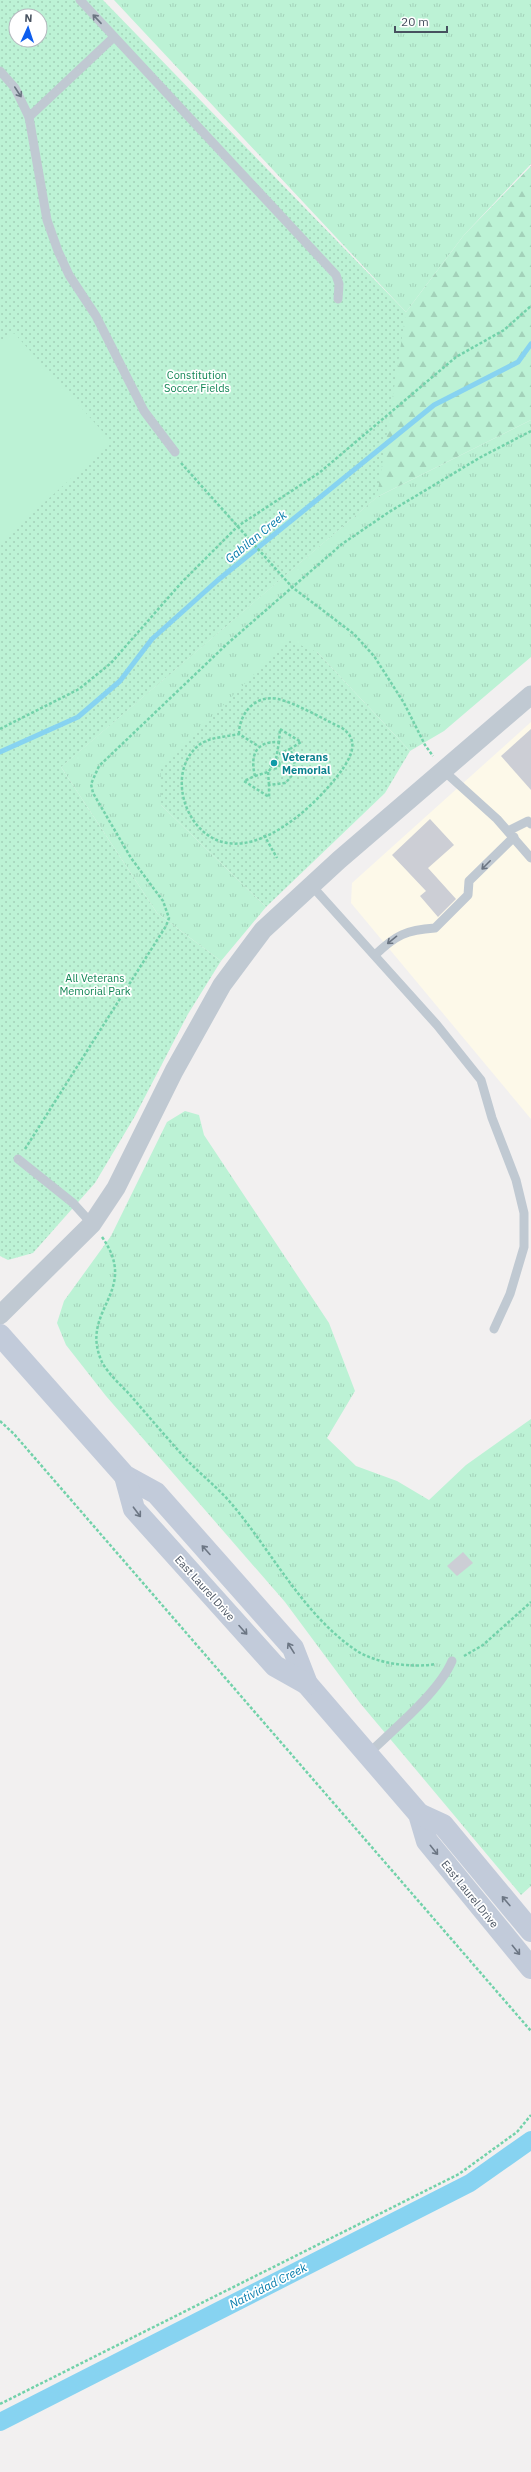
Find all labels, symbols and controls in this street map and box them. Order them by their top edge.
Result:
north arrow [8,8,48,48]
scale bar [395,8,447,34]
text: N [24,11,33,25]
one-way arrow [92,14,102,24]
text: 20 m [401,14,429,29]
one-way arrow [14,86,22,98]
park label: Constitution Soccer Fields [164,368,230,395]
water label: Gabilan Creek [222,507,290,566]
place label: Veterans Memorial [282,750,331,777]
marker: Veterans Memorial [269,758,279,768]
one-way arrow [481,860,491,870]
one-way arrow [386,936,397,944]
park label: All Veterans Memorial Park [59,971,131,998]
one-way arrow [133,1507,141,1518]
one-way arrow [202,1545,211,1556]
street label: East Laurel Drive [172,1553,238,1623]
one-way arrow [238,1625,247,1635]
one-way arrow [287,1643,296,1654]
one-way arrow [429,1844,438,1855]
street label: East Laurel Drive [439,1857,501,1931]
one-way arrow [502,1895,510,1906]
one-way arrow [512,1945,521,1956]
water label: Natividad Creek [226,2259,310,2312]

